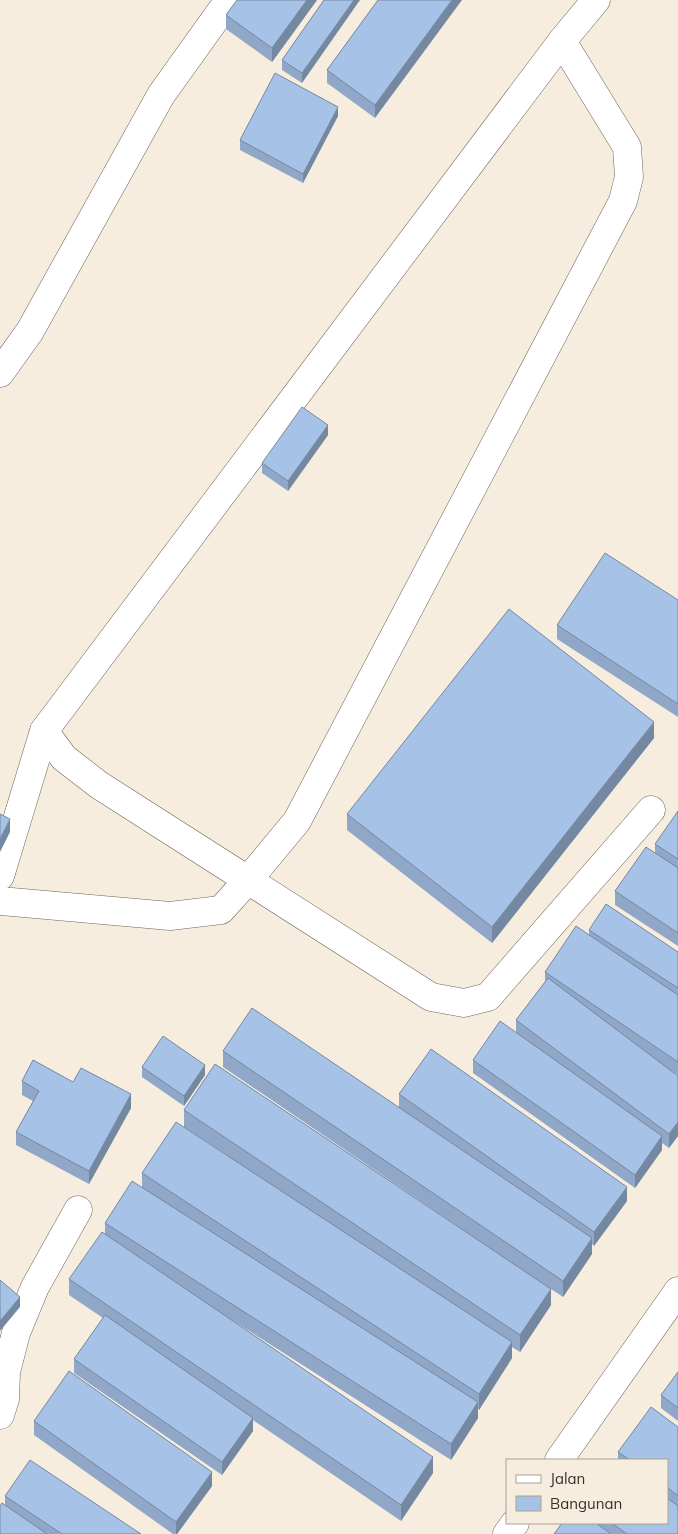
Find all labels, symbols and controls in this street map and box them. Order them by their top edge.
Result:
legend [506,1459,668,1524]
text: Jalan [550,1469,585,1488]
text: Bangunan [550,1494,622,1513]

